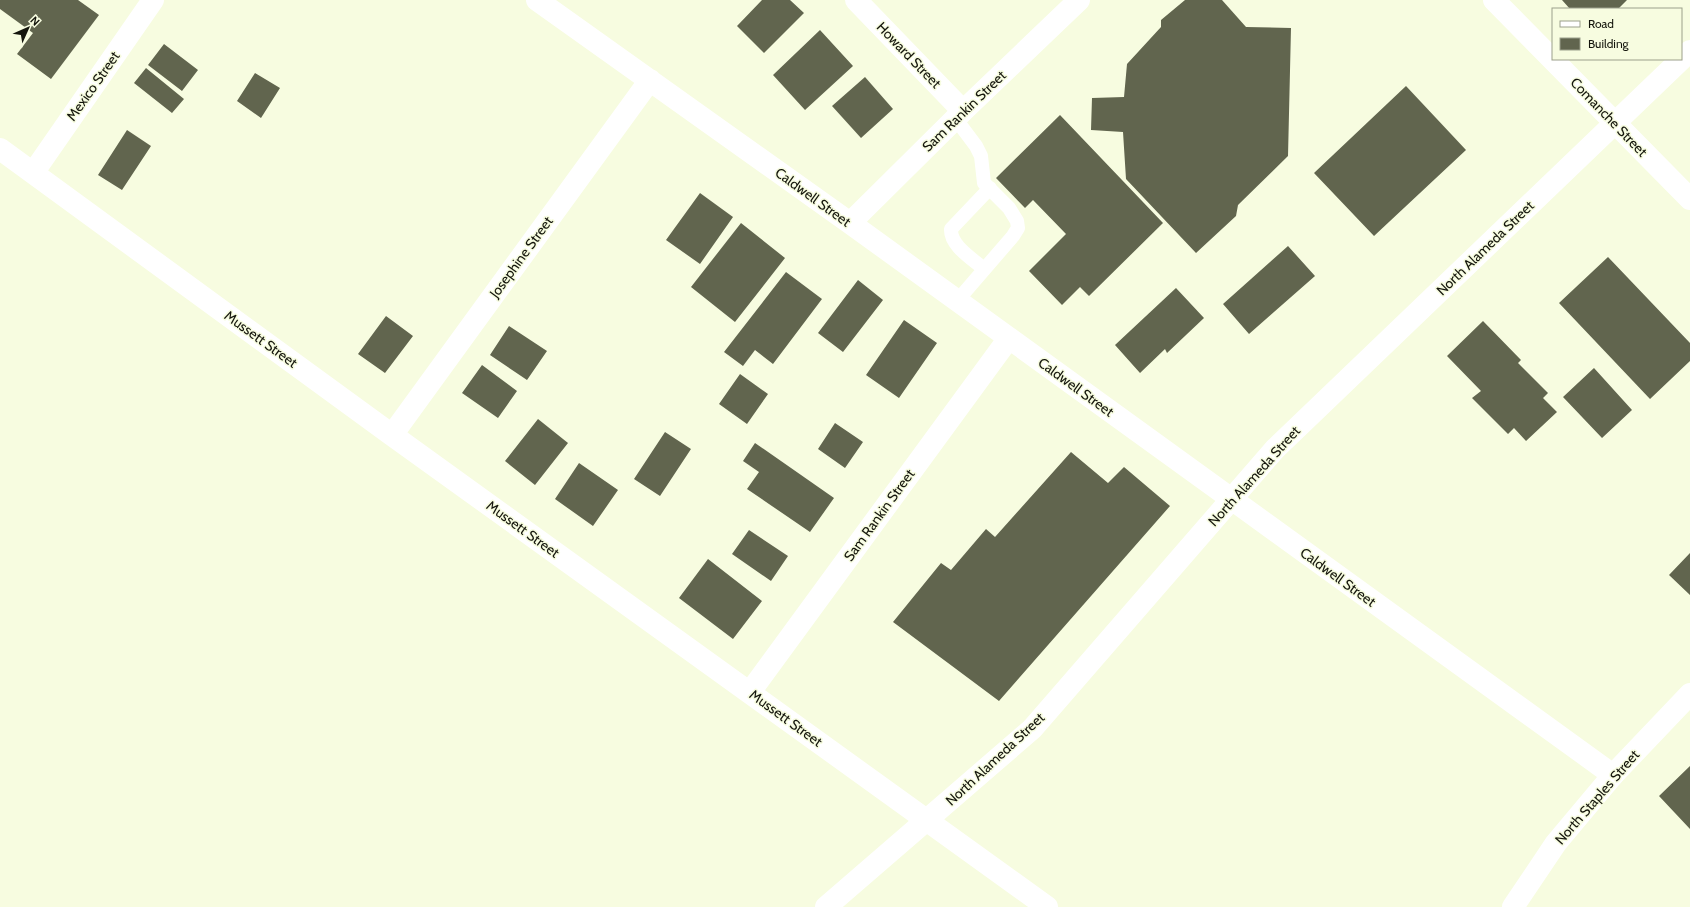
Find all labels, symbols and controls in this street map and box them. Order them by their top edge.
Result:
north arrow [8,8,48,48]
legend [1552,8,1682,60]
text: N [27,13,43,29]
text: Road [1588,16,1614,31]
street label: Howard Street [873,18,945,92]
text: Building [1588,36,1630,51]
street label: Mexico Street [62,47,124,124]
street label: Sam Rankin Street [918,66,1010,155]
street label: Comanche Street [1567,74,1652,161]
street label: Caldwell Street [772,163,855,231]
street label: North Alameda Street [1432,197,1538,299]
street label: Josephine Street [485,212,557,302]
street label: Mussett Street [221,306,301,372]
street label: Caldwell Street [1035,353,1118,421]
street label: North Alameda Street [1204,422,1304,530]
street label: Sam Rankin Street [840,465,919,565]
street label: Mussett Street [483,496,563,562]
street label: Caldwell Street [1297,543,1380,611]
street label: Mussett Street [746,685,826,751]
street label: North Alameda Street [942,708,1048,810]
street label: North Staples Street [1551,746,1643,848]

